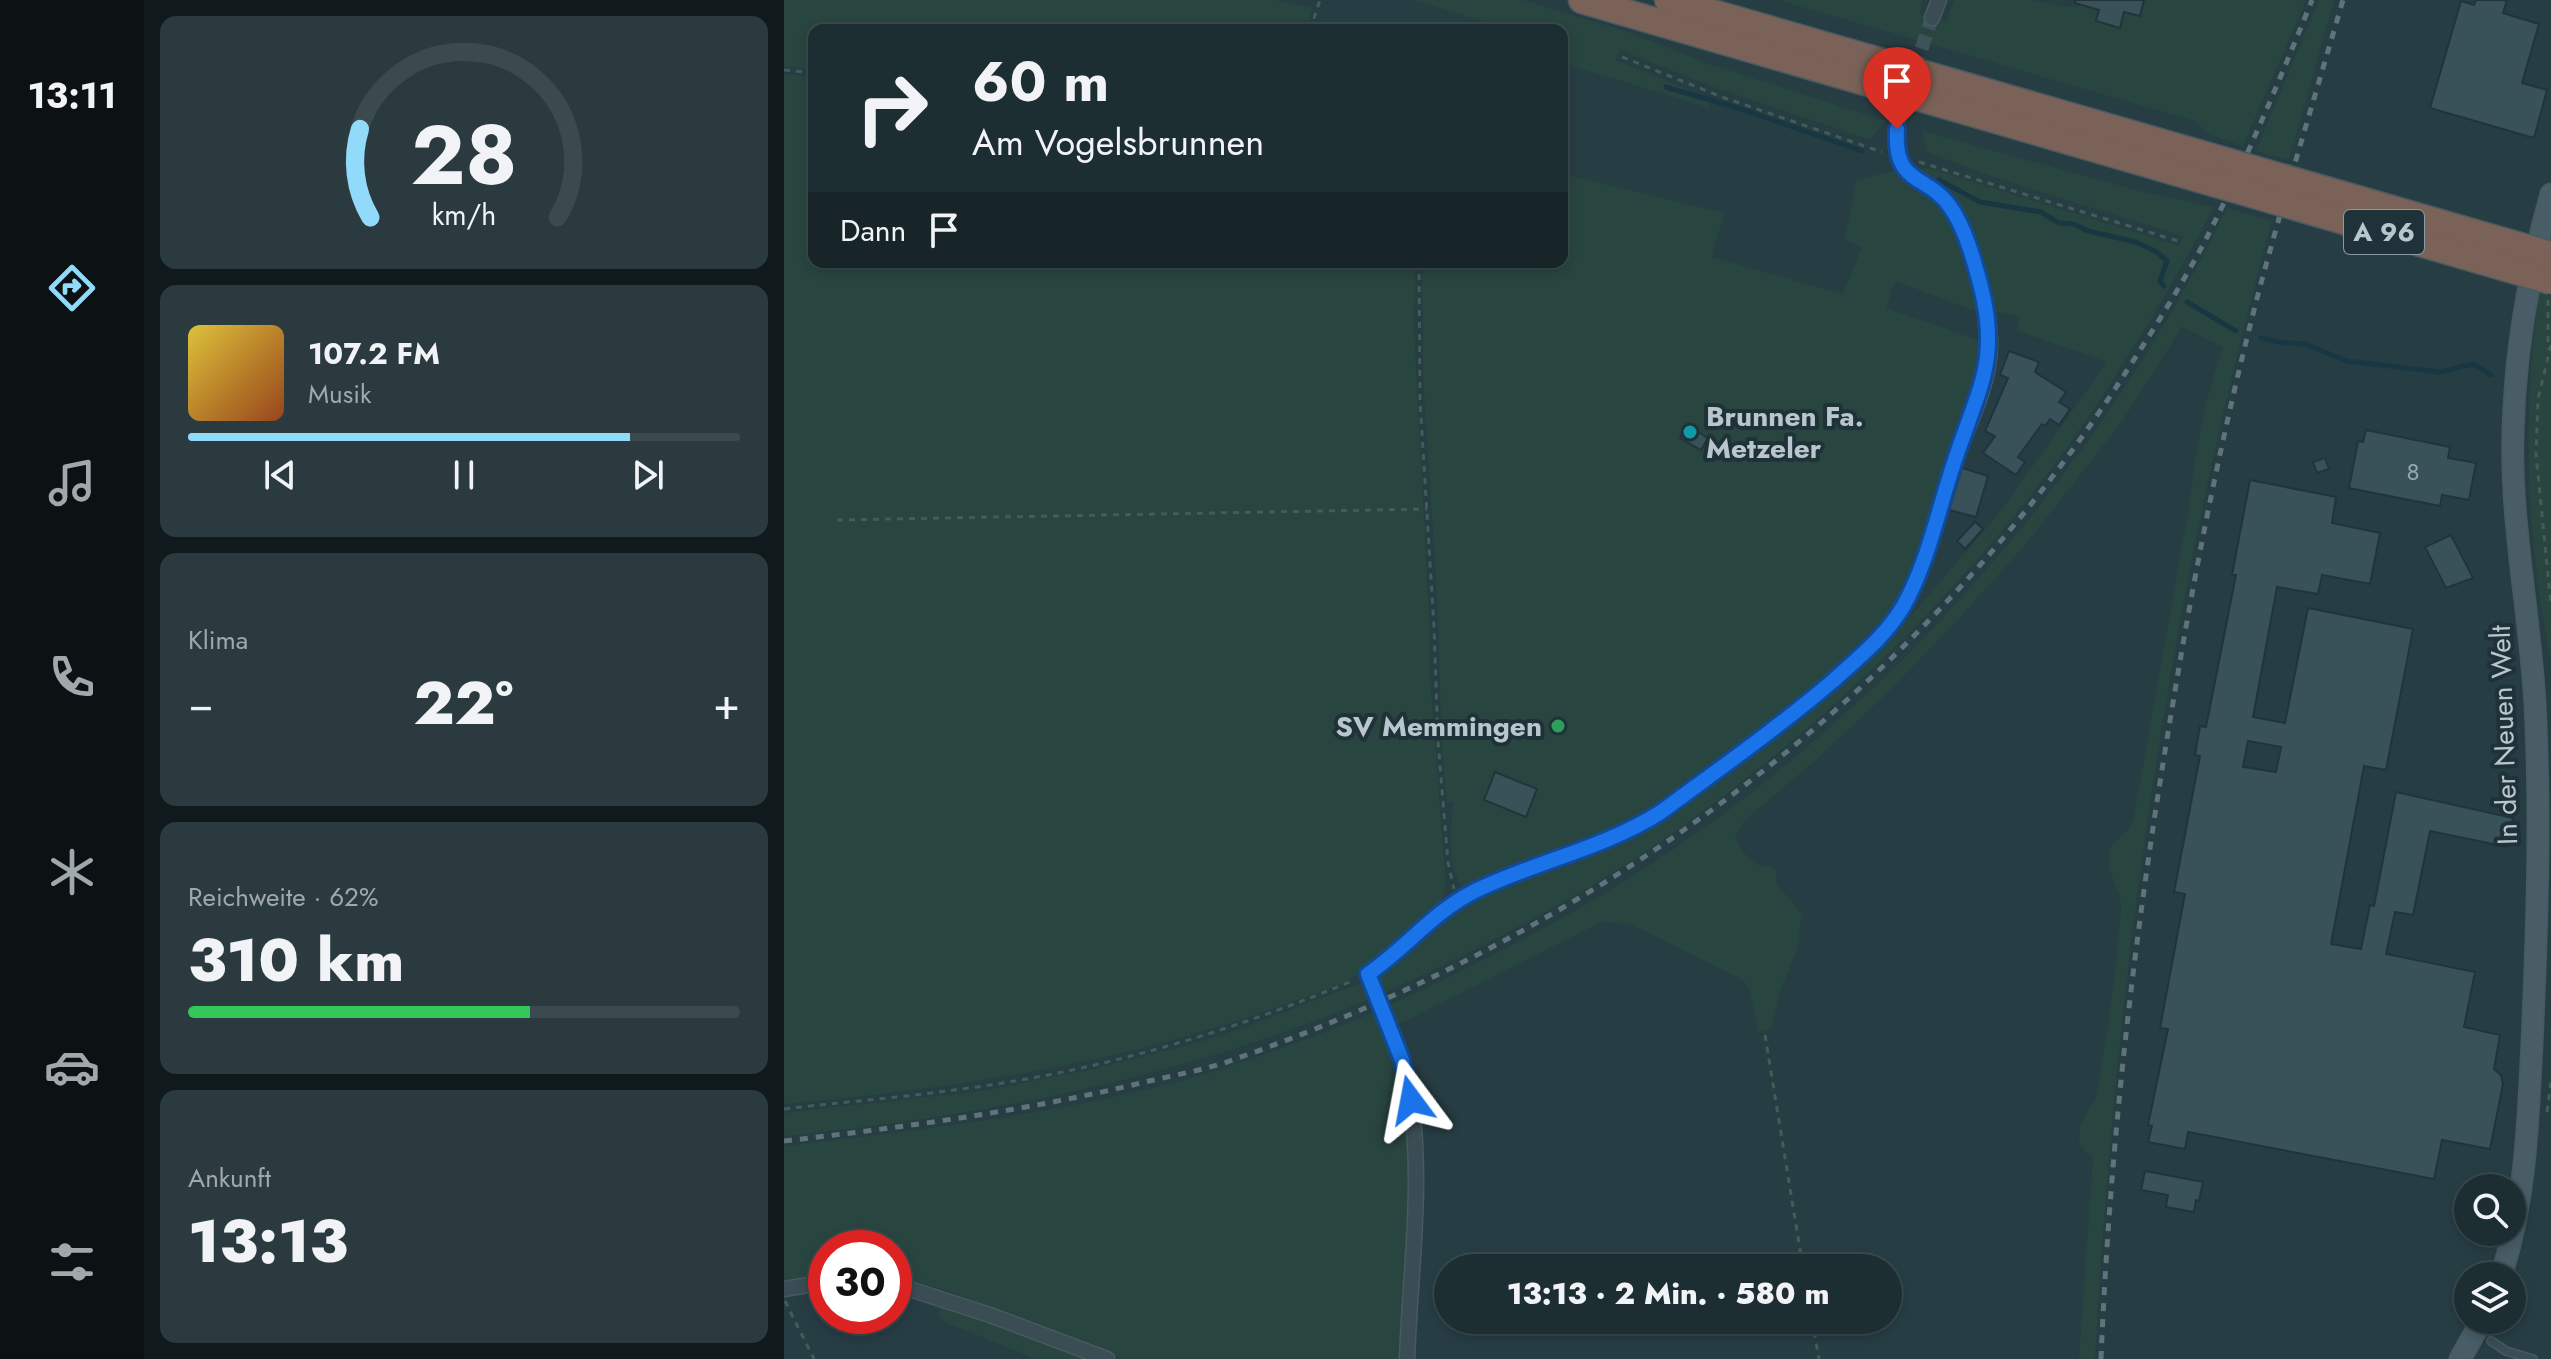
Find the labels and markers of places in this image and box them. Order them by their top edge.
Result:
pin [1863,47,1931,129]
place label: Brunnen Fa. Metzeler [1706,396,1864,469]
marker: Brunnen Fa. Metzeler [1681,423,1699,441]
place label: SV Memmingen [1336,706,1542,747]
marker: SV Memmingen [1549,717,1567,735]

